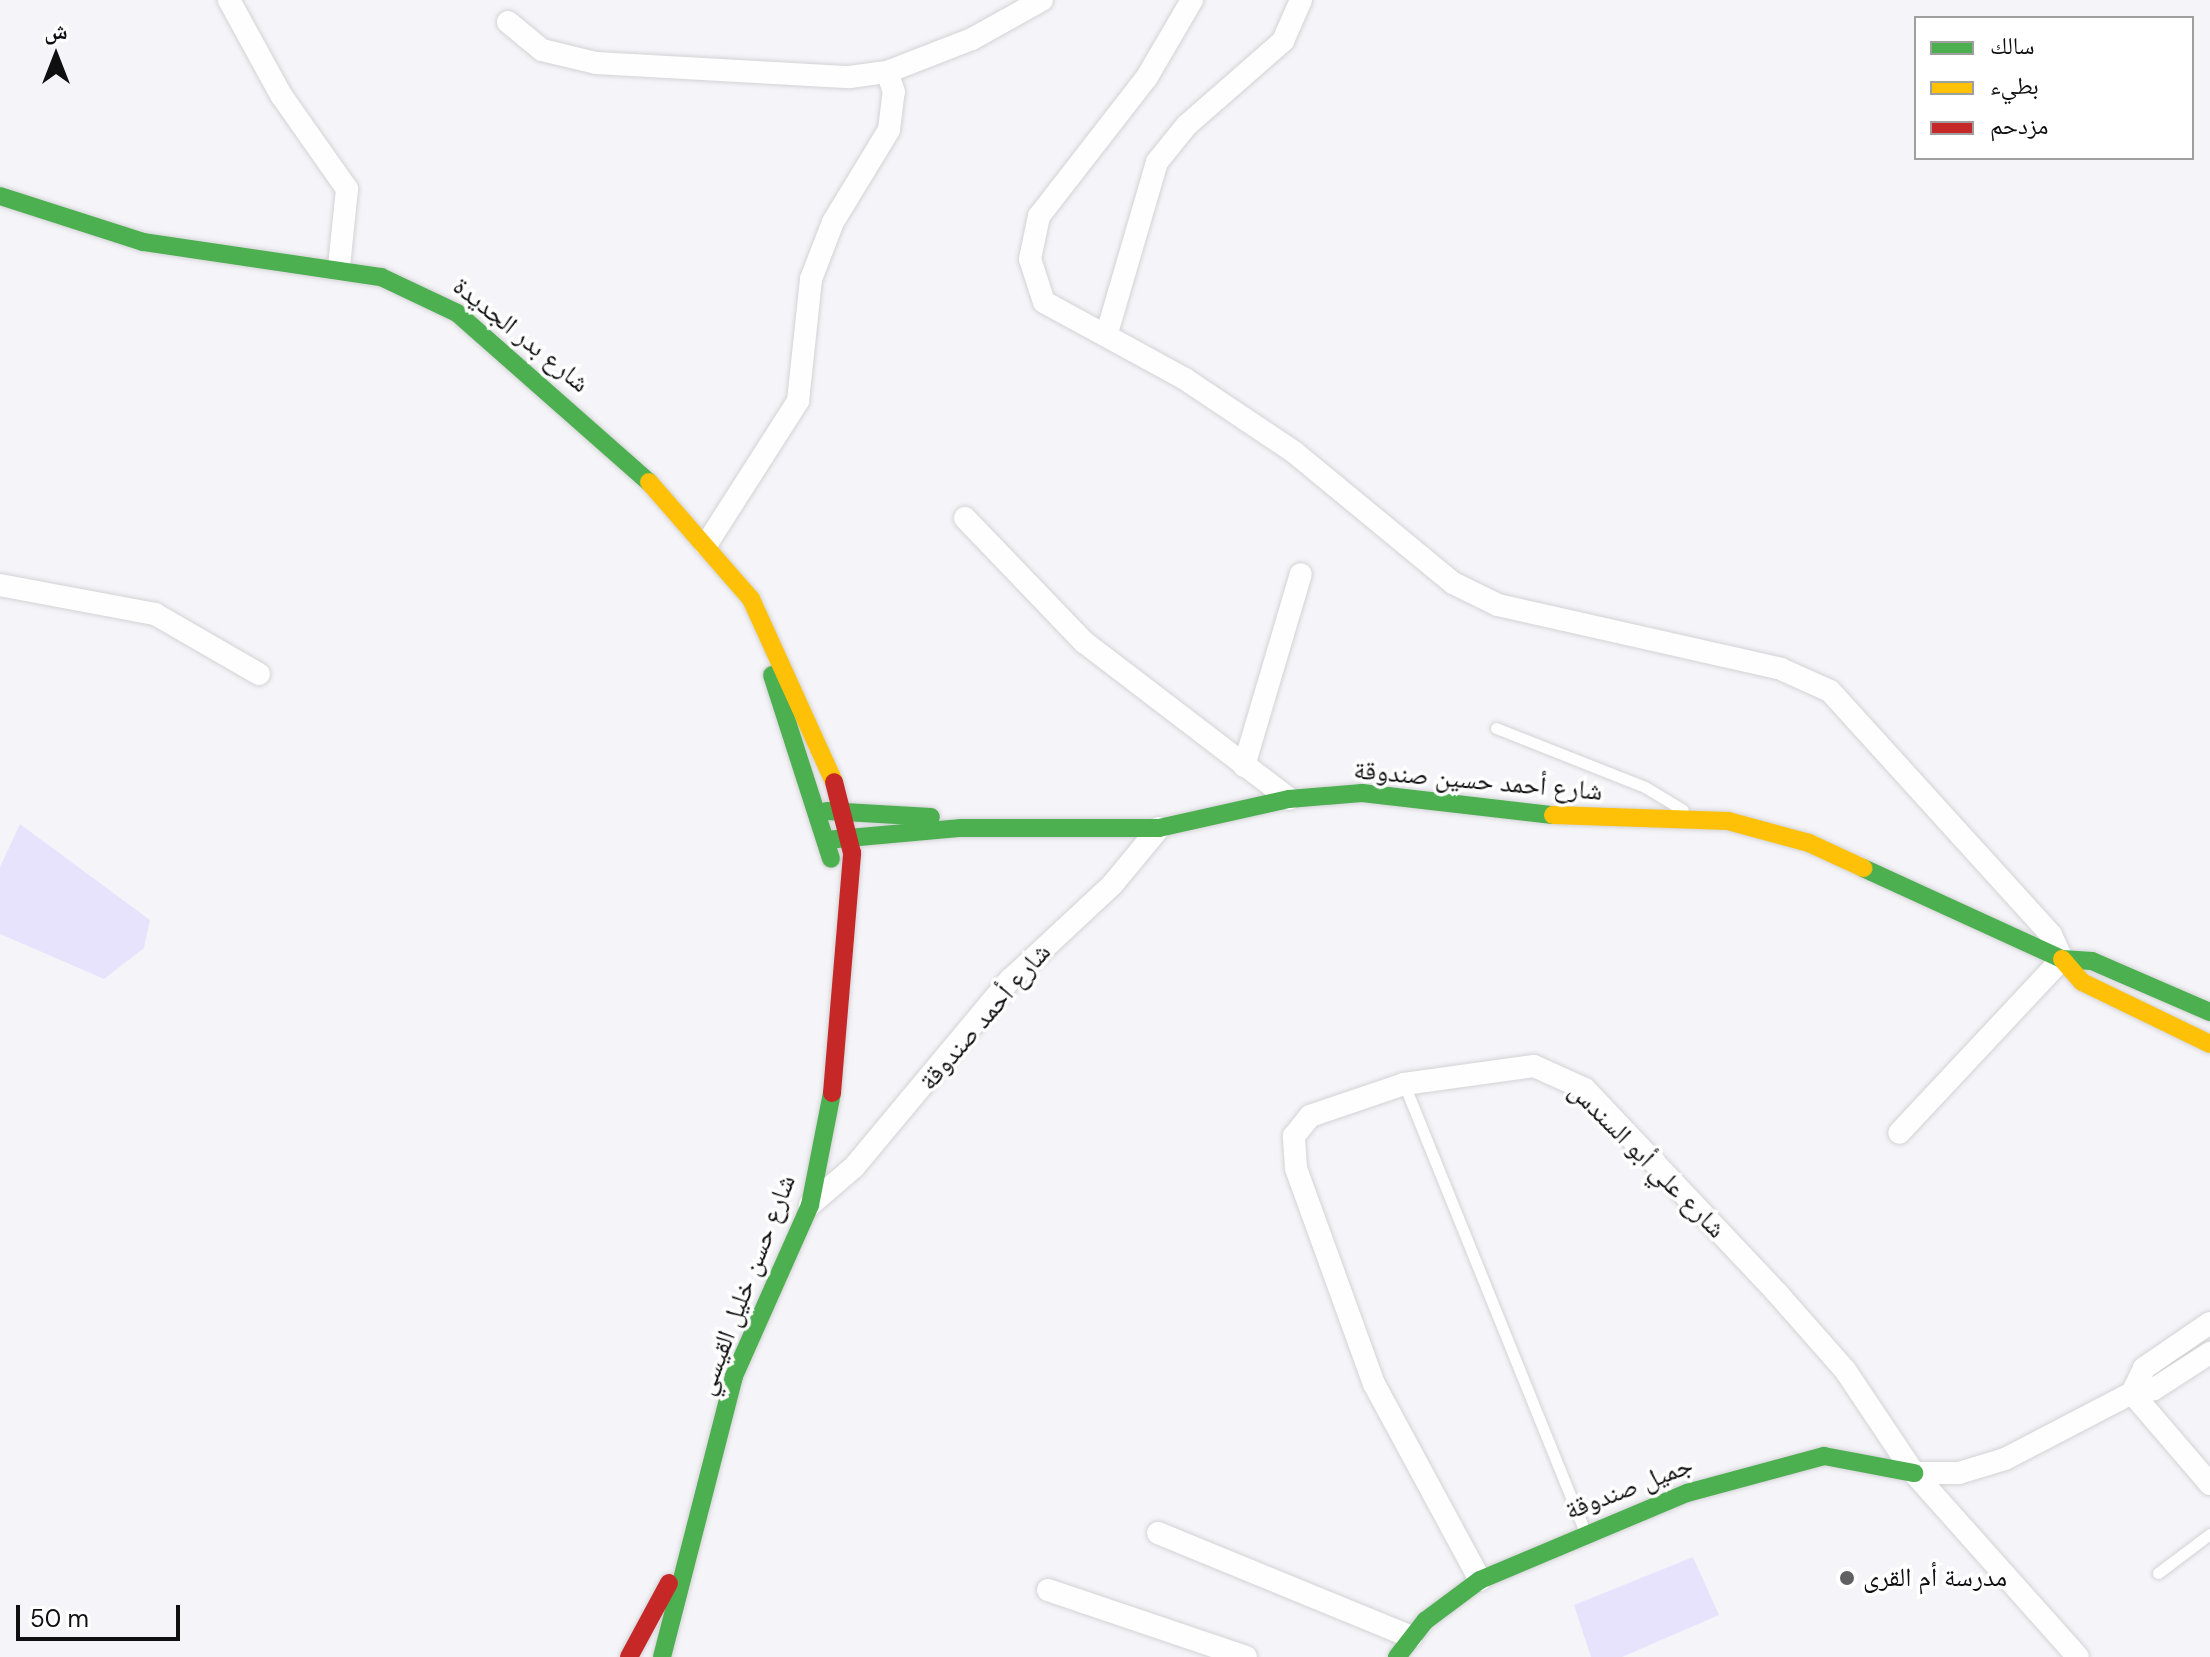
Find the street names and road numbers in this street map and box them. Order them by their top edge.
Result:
street label: شارع بدر الجديدة [447,271,595,399]
street label: شارع أحمد حسين صندوقة [1352,755,1604,807]
street label: شارع أحمد صندوقة [913,937,1057,1097]
street label: شارع علي أبو السندس [1562,1075,1732,1245]
street label: شارع حسن خليل القيسي [690,1171,802,1399]
street label: جميل صندوقة [1561,1449,1697,1527]

